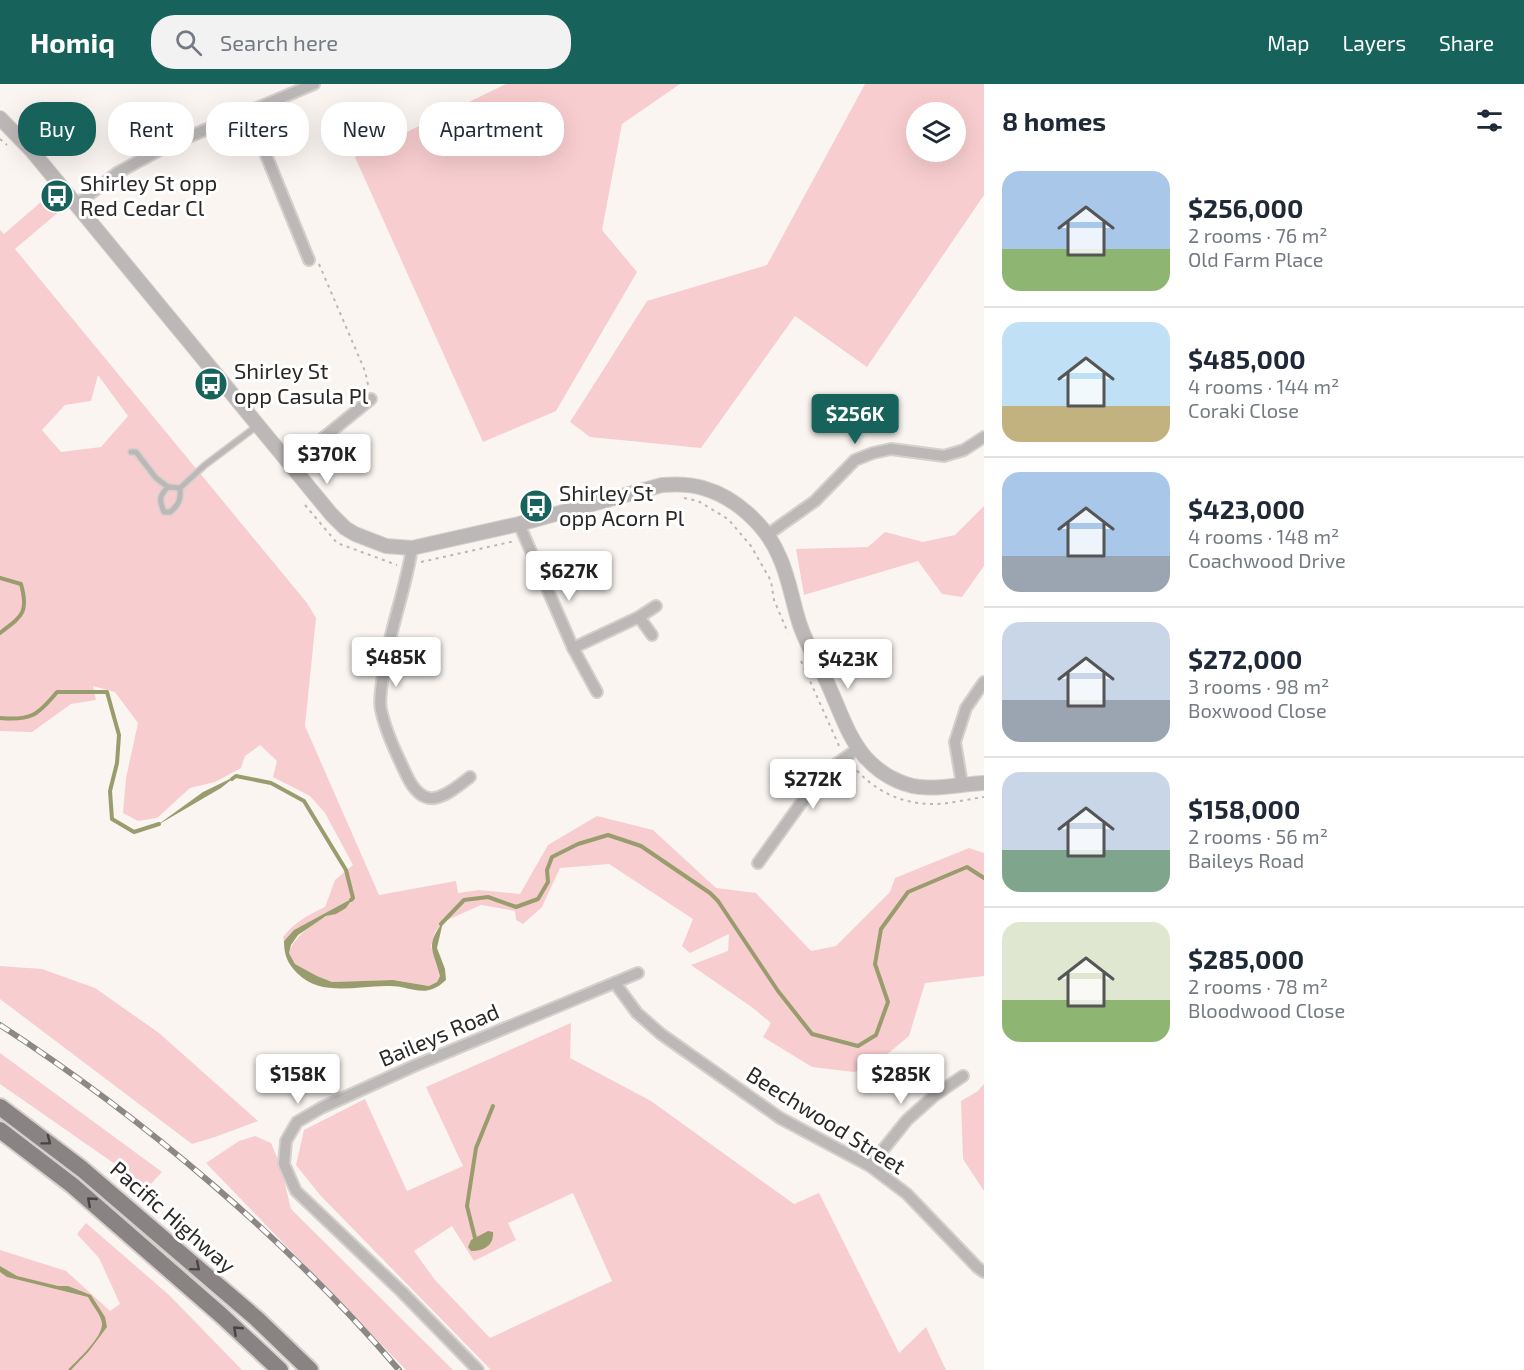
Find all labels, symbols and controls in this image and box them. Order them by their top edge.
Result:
search box [151,15,571,69]
text: Homiq [30,25,115,59]
icon: search [172,26,205,59]
text: Search here [220,29,338,55]
text: Map [1267,30,1309,55]
text: Layers [1342,30,1406,55]
text: Share [1439,30,1494,55]
chip: Buy [18,102,96,156]
chip: Rent [108,102,194,156]
chip: Filters [206,102,309,156]
chip: New [321,102,407,156]
chip: Apartment [419,102,564,156]
map controls [906,102,966,162]
button: layers [906,102,966,162]
icon: filters [1473,104,1506,137]
text: 8 homes [1002,105,1106,136]
place label: Shirley St opp Red Cedar Cl [80,169,217,220]
bus stop icon: Shirley St opp Red Cedar Cl [39,178,75,214]
text: $256,000 [1188,192,1303,223]
icon: home [1050,195,1122,267]
text: 2 rooms · 76 m² [1188,223,1327,247]
text: Old Farm Place [1188,247,1324,271]
text: $485,000 [1188,343,1306,374]
icon: home [1050,346,1122,418]
place label: Shirley St opp Casula Pl [234,357,369,408]
bus stop icon: Shirley St opp Casula Pl [193,366,229,402]
text: 4 rooms · 144 m² [1188,374,1339,398]
pin: $256K [813,394,897,445]
text: Coraki Close [1188,398,1299,422]
text: $256K [826,401,884,425]
pin: $370K [285,434,369,485]
text: $370K [298,441,356,465]
place label: Shirley St opp Acorn Pl [559,479,685,530]
bus stop icon: Shirley St opp Acorn Pl [518,488,554,524]
text: $423,000 [1188,493,1305,524]
icon: home [1050,496,1122,568]
text: 4 rooms · 148 m² [1188,524,1339,548]
text: Coachwood Drive [1188,548,1346,572]
pin: $627K [527,551,611,602]
text: $627K [540,558,598,582]
pin: $485K [354,637,438,688]
pin: $423K [806,639,890,690]
text: $272,000 [1188,643,1303,674]
text: $485K [366,644,426,668]
text: $423K [818,646,878,670]
icon: home [1050,646,1122,718]
text: 3 rooms · 98 m² [1188,674,1329,698]
text: Boxwood Close [1188,698,1327,722]
pin: $272K [771,759,855,810]
text: $272K [784,766,842,790]
text: $158,000 [1188,793,1300,824]
icon: home [1050,796,1122,868]
text: 2 rooms · 56 m² [1188,824,1328,848]
text: Baileys Road [1188,848,1304,872]
text: $285,000 [1188,943,1304,974]
icon: home [1050,946,1122,1018]
text: 2 rooms · 78 m² [1188,974,1328,998]
street label: Baileys Road [375,997,503,1071]
text: Bloodwood Close [1188,998,1345,1022]
pin: $158K [256,1054,340,1105]
pin: $285K [859,1054,943,1105]
street label: Beechwood Street [742,1060,911,1179]
text: $158K [270,1061,326,1085]
text: $285K [871,1061,931,1085]
one-way arrow [41,1134,52,1145]
street label: Pacific Highway [106,1155,242,1278]
one-way arrow [87,1197,98,1208]
one-way arrow [189,1260,200,1271]
one-way arrow [234,1326,244,1337]

